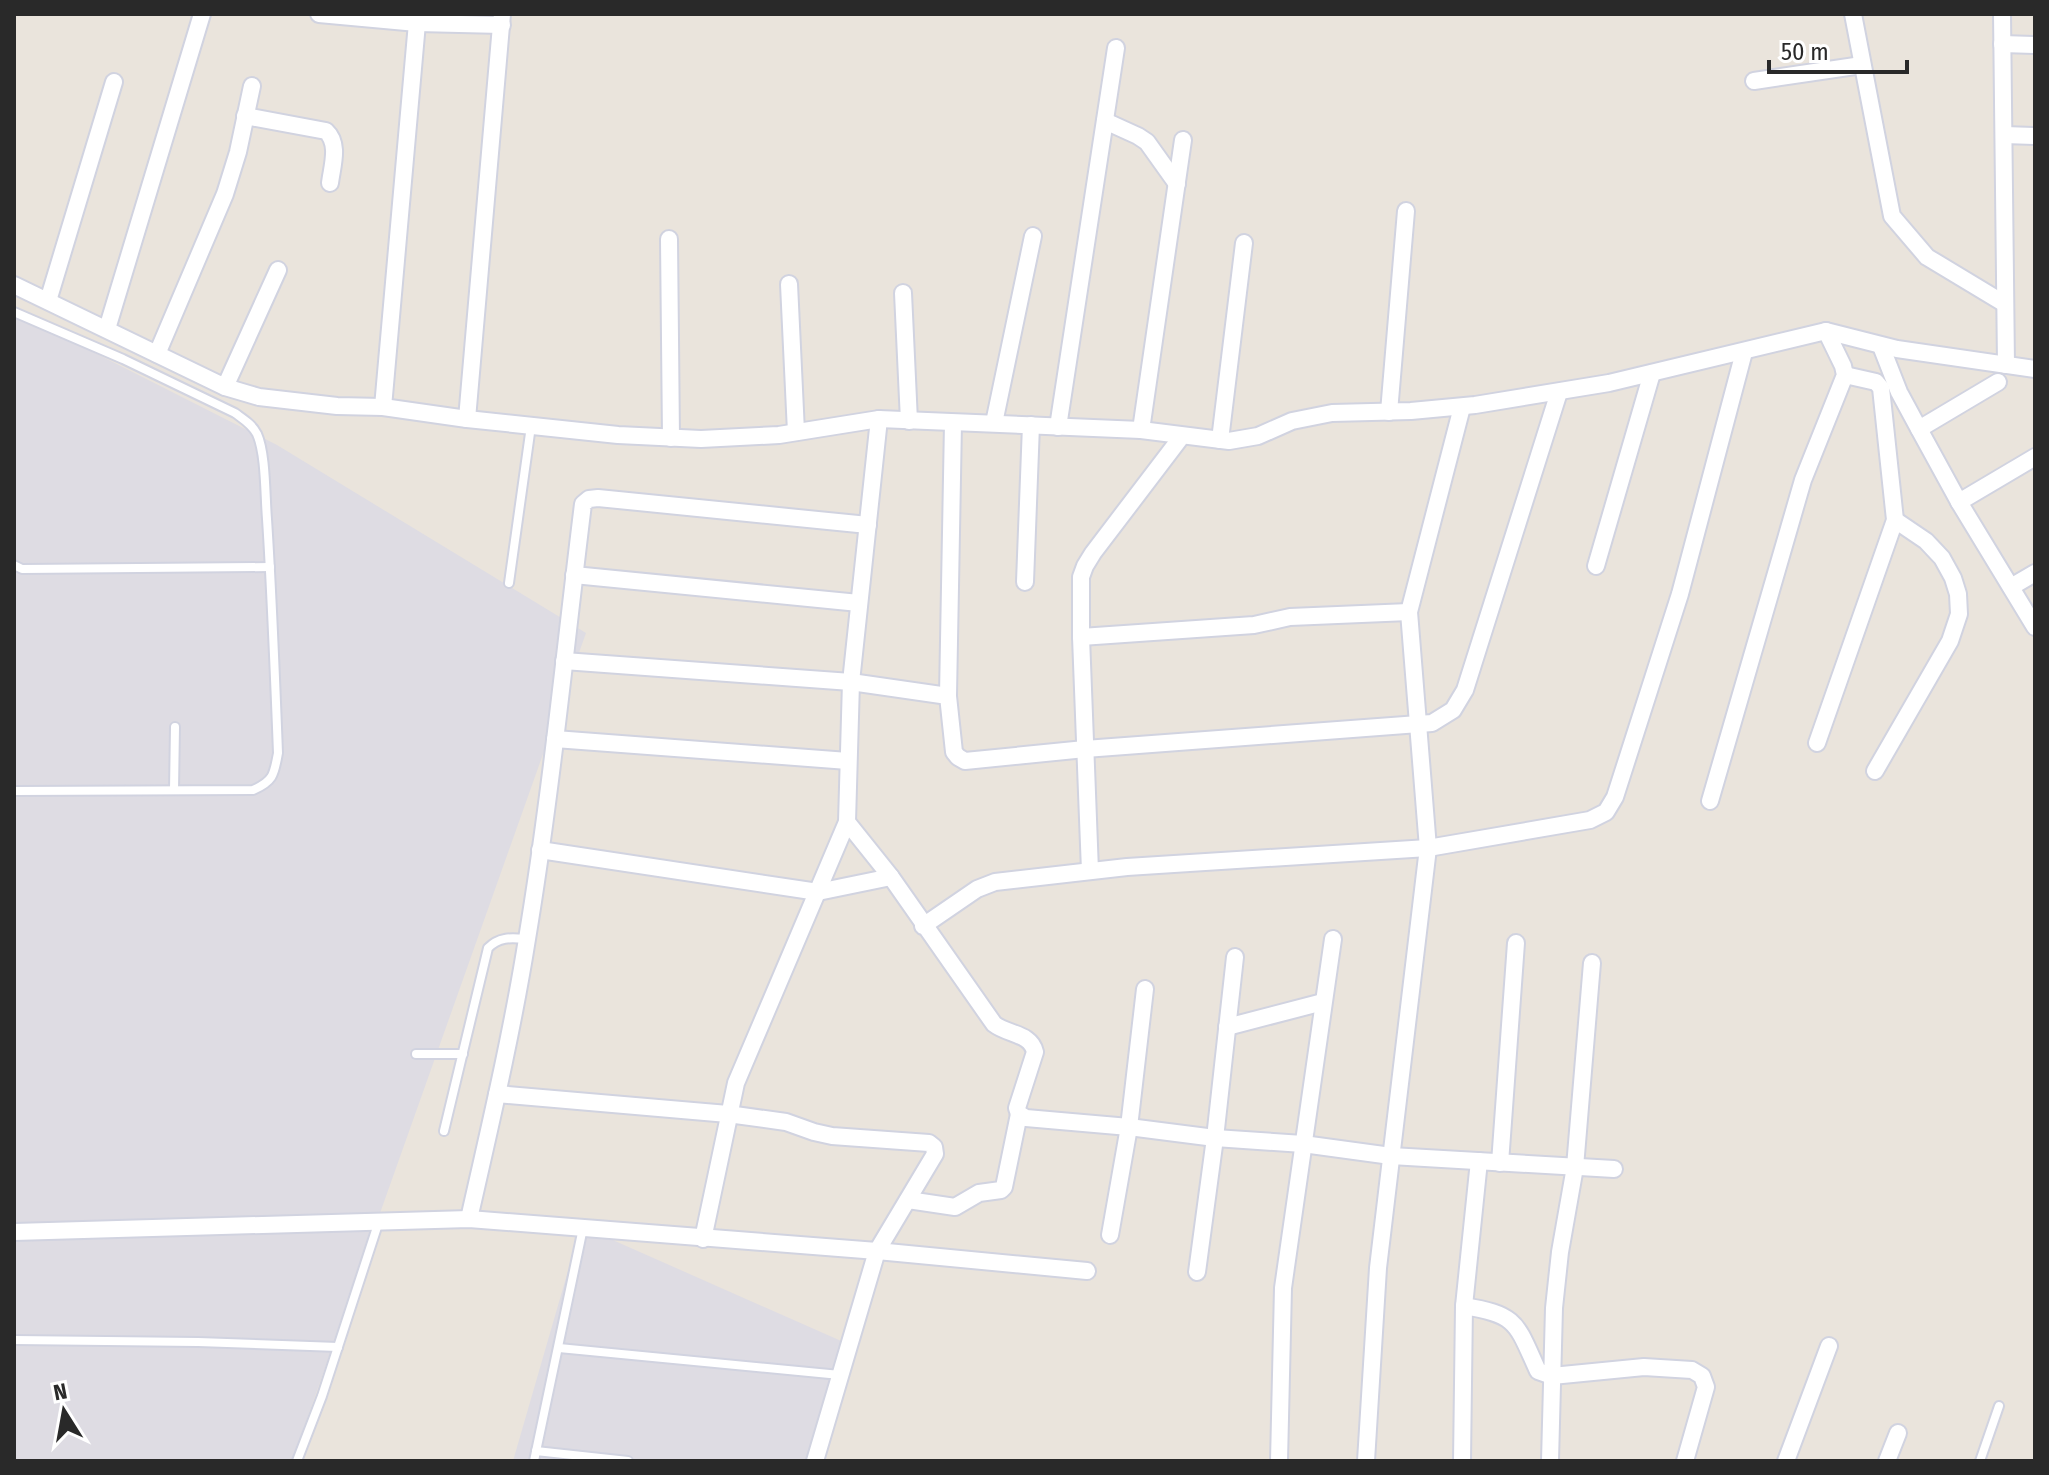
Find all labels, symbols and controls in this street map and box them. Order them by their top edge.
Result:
scale bar [1769,24,1907,74]
text: 50 m [1781,38,1829,66]
north arrow [24,1371,104,1451]
text: N [51,1377,69,1406]

